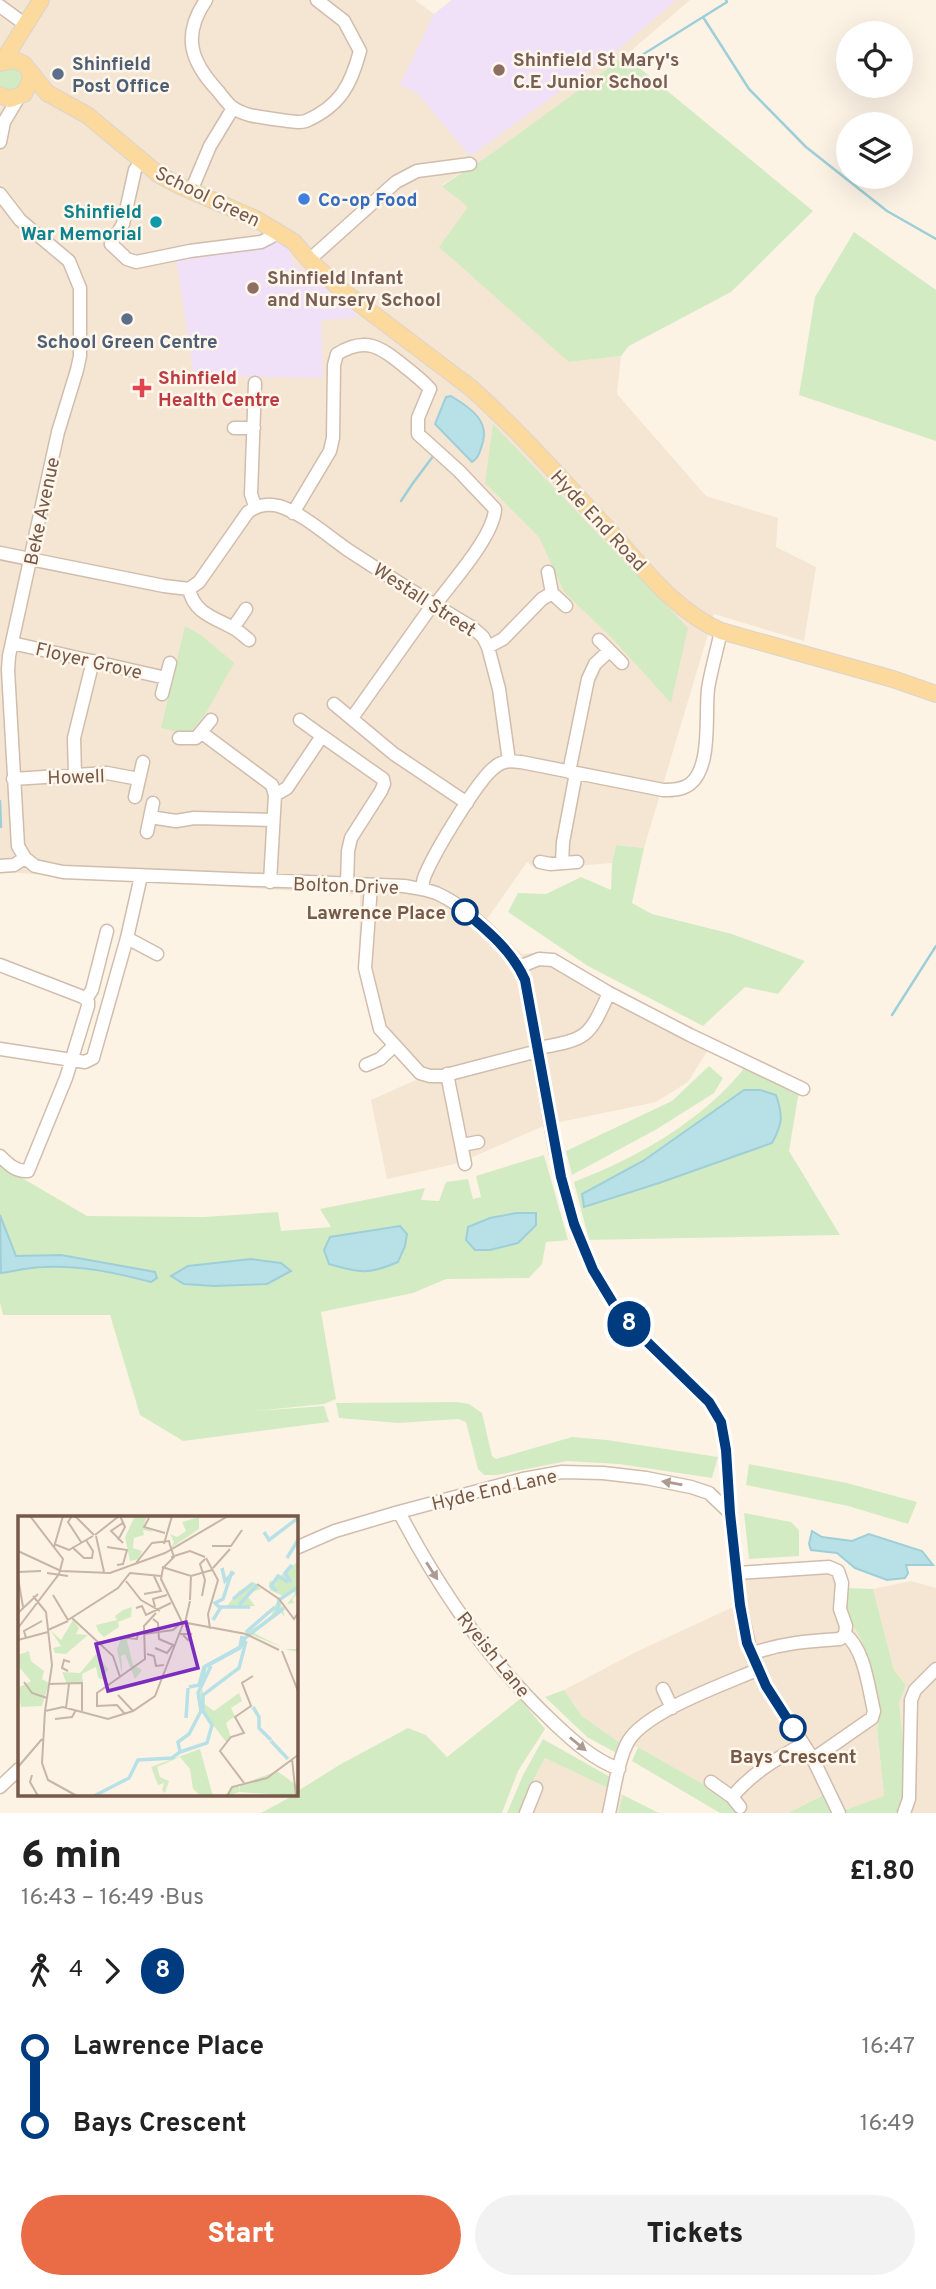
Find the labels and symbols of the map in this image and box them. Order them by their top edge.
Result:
place label: Shinfield St Mary's C.E Junior School [513,49,679,95]
place label: Shinfield Post Office [72,53,170,99]
marker: Shinfield St Mary's C.E Junior School [491,62,507,78]
marker: Shinfield Post Office [50,66,66,82]
street label: School Green [151,162,264,234]
place label: Co-op Food [318,189,417,213]
marker: Co-op Food [296,191,312,207]
place label: Shinfield War Memorial [21,201,142,247]
marker: Shinfield War Memorial [148,214,164,230]
place label: Shinfield Infant and Nursery School [267,267,441,313]
marker: Shinfield Infant and Nursery School [245,280,261,296]
marker: School Green Centre [119,311,135,327]
place label: School Green Centre [36,331,218,355]
place label: Shinfield Health Centre [158,367,280,413]
marker: Shinfield Health Centre [132,378,152,398]
street label: Beke Avenue [20,455,66,568]
street label: Hyde End Road [544,466,651,577]
street label: Westall Street [368,558,480,643]
street label: Floyer Grove [33,638,144,686]
street label: Howell [47,765,105,791]
street label: Bolton Drive [293,873,399,901]
marker: Lawrence Place [452,899,478,925]
place label: Lawrence Place [306,902,446,926]
line badge: 8 [606,1301,652,1347]
street label: Hyde End Lane [429,1465,560,1517]
one-way arrow [661,1477,683,1488]
inset map [18,1516,298,1796]
one-way arrow [426,1561,439,1581]
street label: Ryeish Lane [451,1608,534,1703]
marker: Bays Crescent [780,1715,806,1741]
one-way arrow [570,1736,587,1751]
place label: Bays Crescent [730,1746,856,1770]

